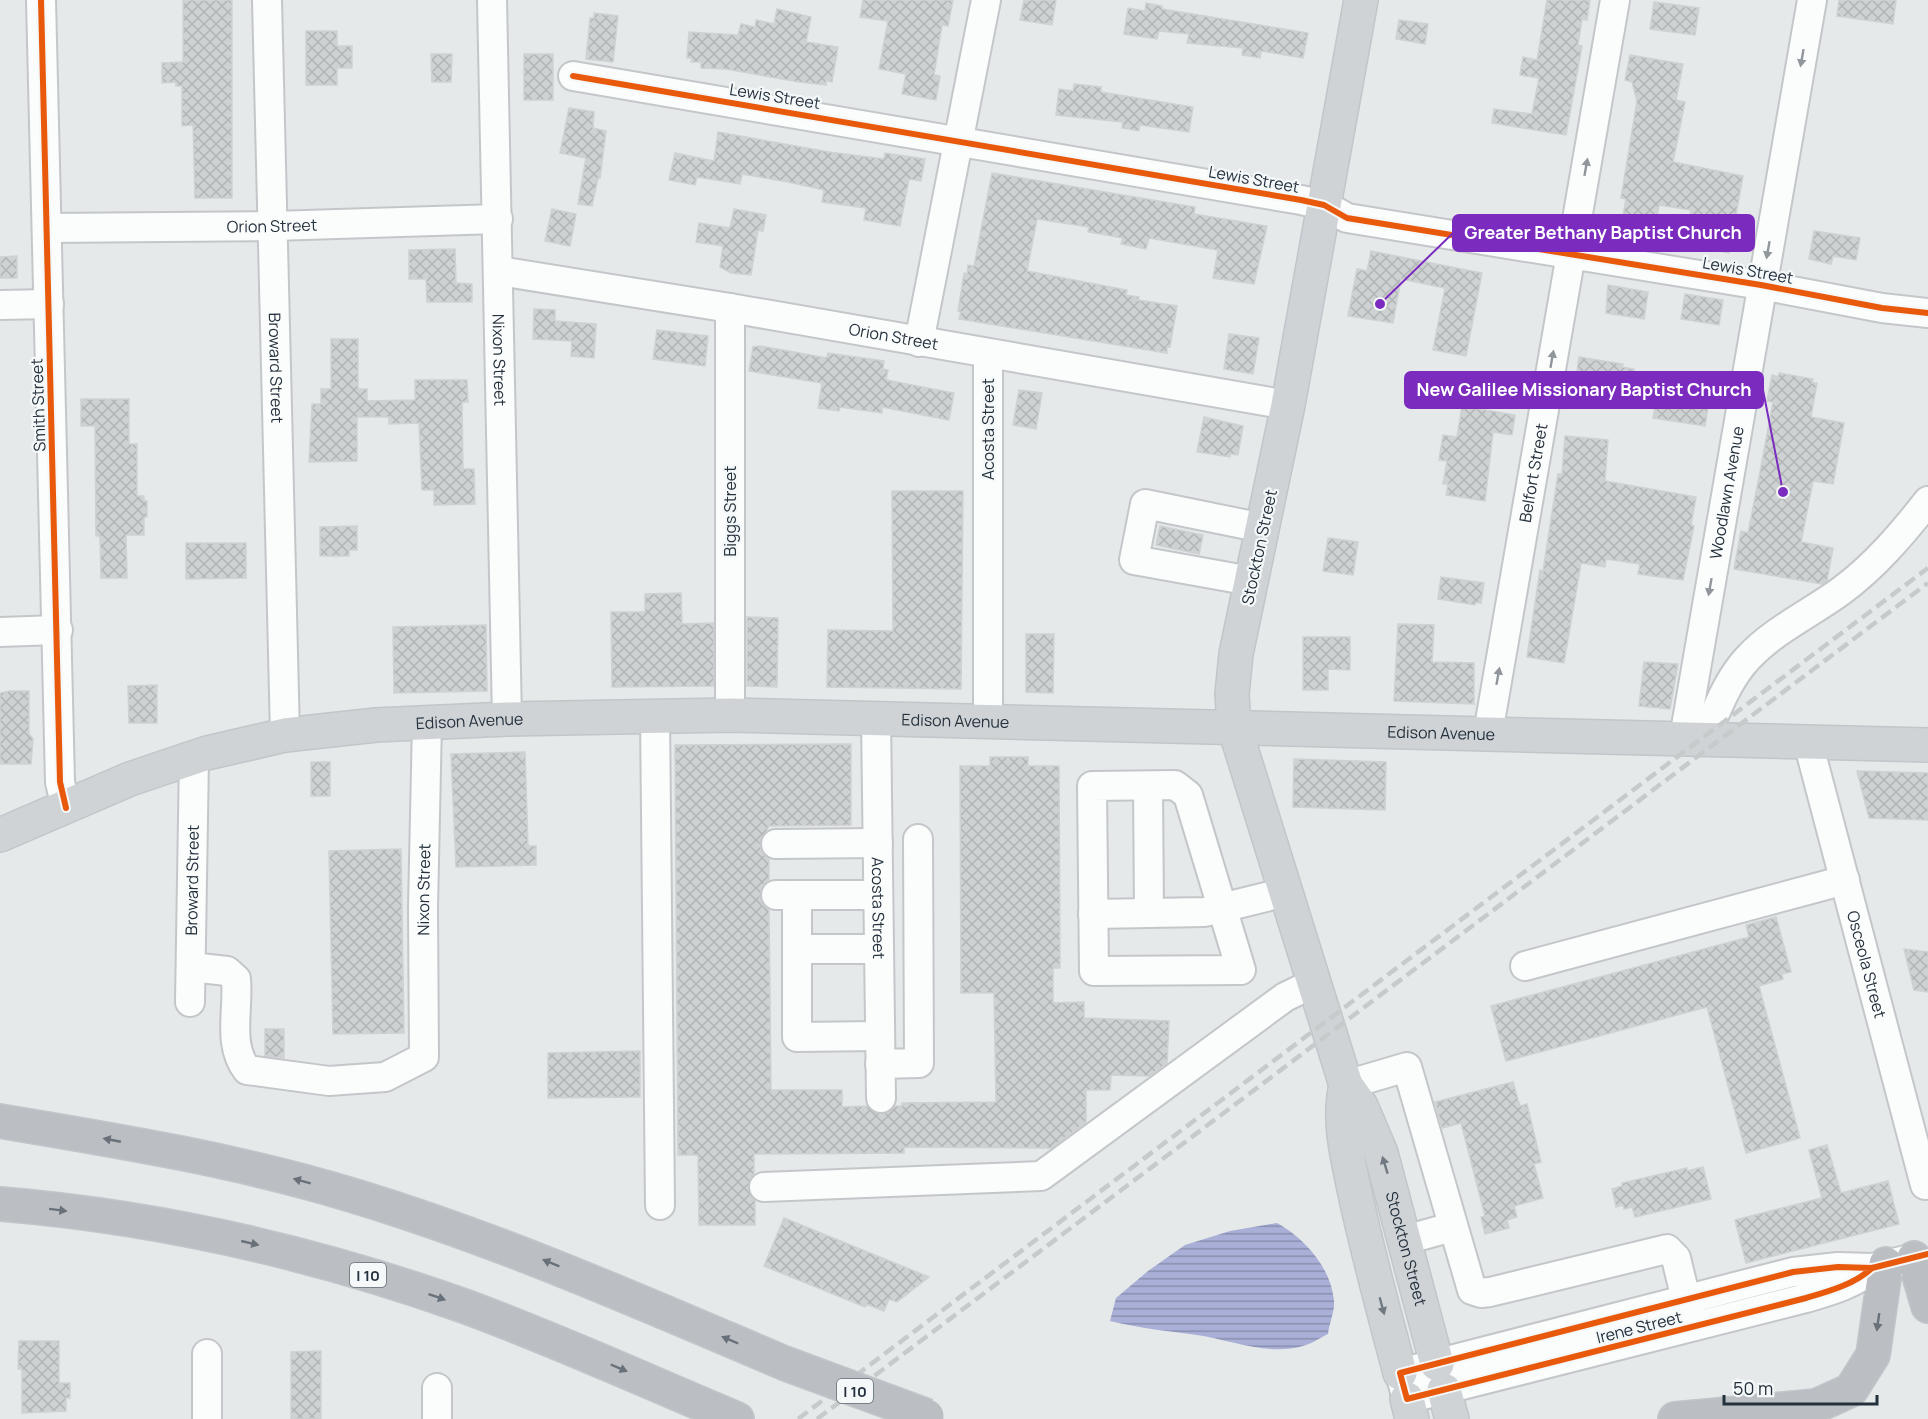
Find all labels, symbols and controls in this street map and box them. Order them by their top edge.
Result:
one-way arrow [1797,48,1806,67]
street label: Lewis Street [728,78,822,114]
one-way arrow [1582,157,1591,176]
street label: Lewis Street [1207,160,1301,198]
street label: Orion Street [227,214,317,237]
callout: Greater Bethany Baptist Church [1453,215,1754,251]
text: Greater Bethany Baptist Church [1464,220,1742,244]
one-way arrow [1763,240,1772,259]
street label: Lewis Street [1701,251,1795,289]
street label: Broward Street [264,312,288,423]
street label: Nixon Street [488,314,511,406]
street label: Orion Street [847,318,940,355]
one-way arrow [1548,349,1557,368]
street label: Smith Street [25,358,51,452]
callout: New Galilee Missionary Baptist Church [1405,372,1763,408]
text: New Galilee Missionary Baptist Church [1417,377,1751,401]
street label: Acosta Street [977,378,999,480]
street label: Belfort Street [1514,422,1552,524]
street label: Woodlawn Avenue [1704,424,1749,561]
street label: Biggs Street [719,465,741,557]
street label: Stockton Street [1236,487,1282,607]
one-way arrow [1705,577,1714,596]
one-way arrow [1494,666,1503,685]
street label: Edison Avenue [415,708,524,734]
street label: Edison Avenue [901,708,1009,733]
street label: Edison Avenue [1387,720,1495,745]
street label: Broward Street [180,825,204,936]
street label: Nixon Street [412,843,435,936]
street label: Acosta Street [867,857,890,959]
street label: Osceola Street [1842,908,1891,1021]
one-way arrow [102,1135,121,1144]
one-way arrow [1380,1156,1389,1174]
one-way arrow [293,1176,311,1185]
street label: Stockton Street [1381,1189,1432,1308]
one-way arrow [49,1205,68,1215]
one-way arrow [241,1239,259,1249]
one-way arrow [542,1258,560,1267]
road number: I 10 [350,1263,386,1287]
one-way arrow [429,1293,447,1303]
one-way arrow [1378,1297,1387,1315]
street label: Irene Street [1594,1306,1684,1348]
one-way arrow [1873,1313,1882,1332]
one-way arrow [721,1335,739,1345]
one-way arrow [610,1364,628,1374]
scale bar [1724,1368,1877,1406]
text: 50 m [1733,1376,1773,1400]
road number: I 10 [837,1379,873,1403]

